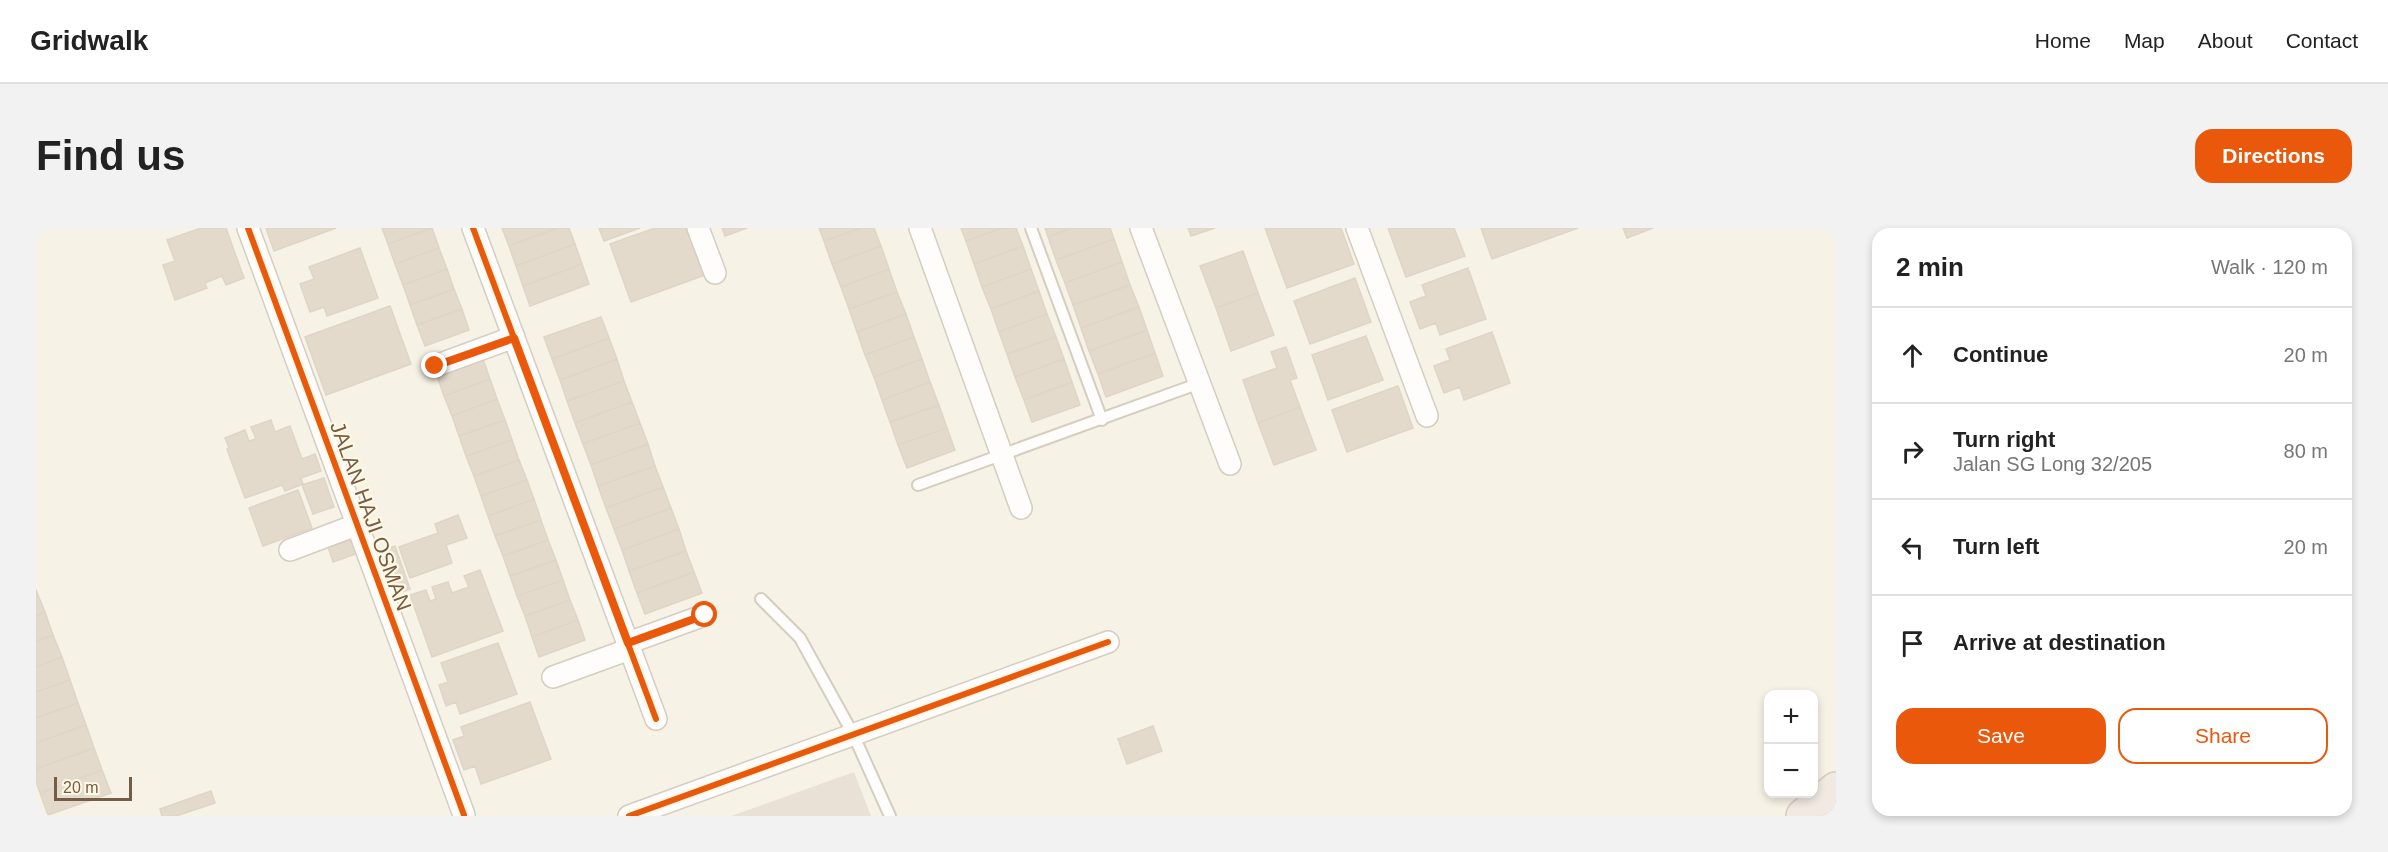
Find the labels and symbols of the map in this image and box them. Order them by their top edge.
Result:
route end [421,352,447,378]
street label: JALAN HAJI OSMAN [326,418,416,614]
route start [691,601,717,627]
scale bar [54,774,132,802]

